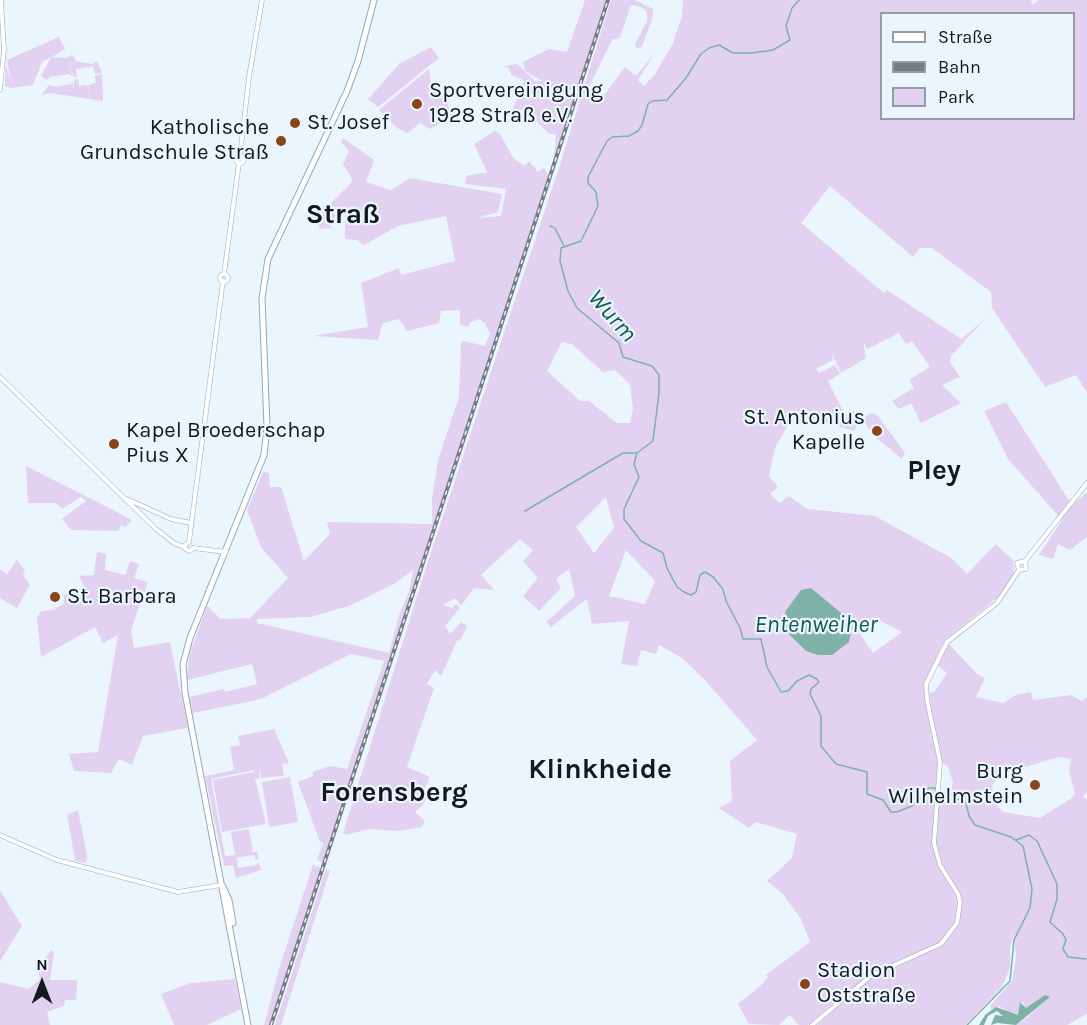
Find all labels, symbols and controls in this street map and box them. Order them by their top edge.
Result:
legend [880,12,1075,120]
text: Straße [938,26,992,48]
text: Bahn [938,56,981,78]
place label: Sportvereinigung 1928 Straß e.V. [429,78,603,130]
text: Park [938,86,975,108]
marker: Sportvereinigung 1928 Straß e.V. [410,97,424,111]
place label: St. Josef [307,110,389,136]
place label: Katholische Grundschule Straß [80,115,269,166]
marker: St. Josef [288,116,302,130]
marker: Katholische Grundschule Straß [274,134,288,148]
district label: Straß [306,198,380,232]
water label: Wurm [581,284,643,348]
place label: St. Antonius Kapelle [743,405,865,457]
place label: Kapel Broederschap Pius X [126,418,325,470]
marker: St. Antonius Kapelle [870,424,884,438]
marker: Kapel Broederschap Pius X [107,437,121,451]
district label: Pley [907,454,961,488]
place label: St. Barbara [67,584,177,610]
marker: St. Barbara [48,590,62,604]
water label: Entenweiher [754,611,878,639]
district label: Klinkheide [528,753,672,787]
place label: Burg Wilhelmstein [888,759,1023,810]
district label: Forensberg [320,776,468,810]
marker: Burg Wilhelmstein [1028,778,1042,792]
north arrow [12,953,72,1013]
text: N [36,955,48,974]
place label: Stadion Oststraße [817,958,916,1010]
marker: Stadion Oststraße [798,977,812,991]

